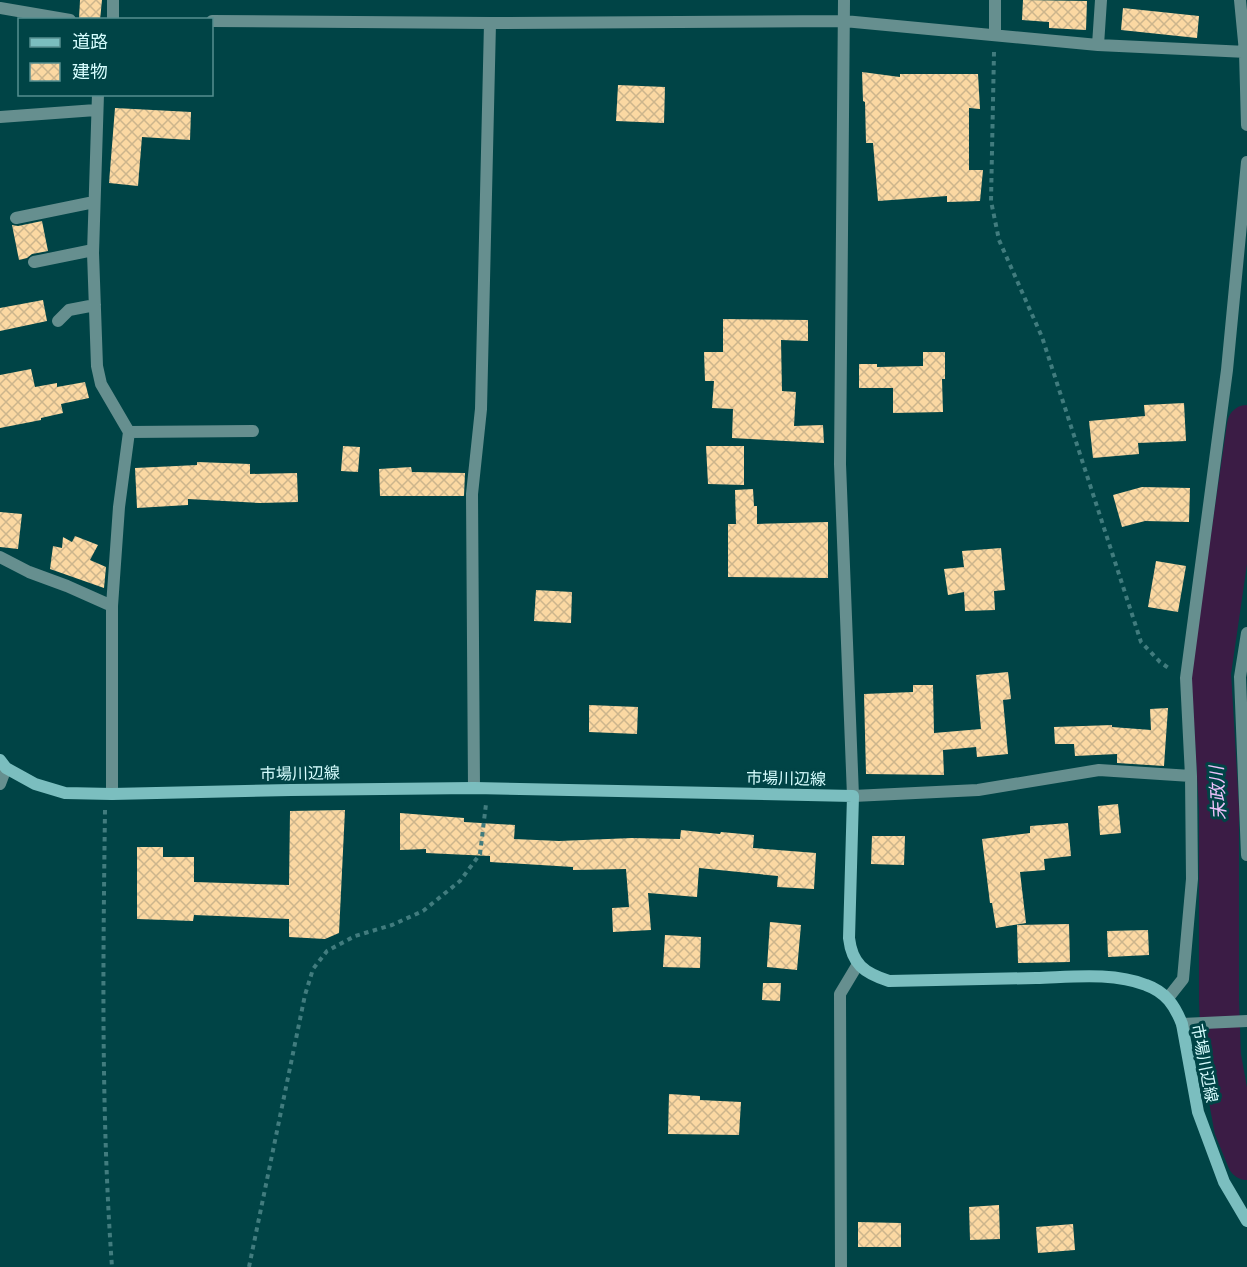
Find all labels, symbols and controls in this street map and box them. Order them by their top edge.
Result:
legend [18,18,213,96]
text: 道路 [72,29,108,54]
text: 建物 [72,59,108,84]
street label: 市場川辺線 [260,761,340,786]
water label: 末政川 [1204,763,1231,821]
street label: 市場川辺線 [746,766,826,791]
street label: 市場川辺線 [1186,1022,1223,1105]

